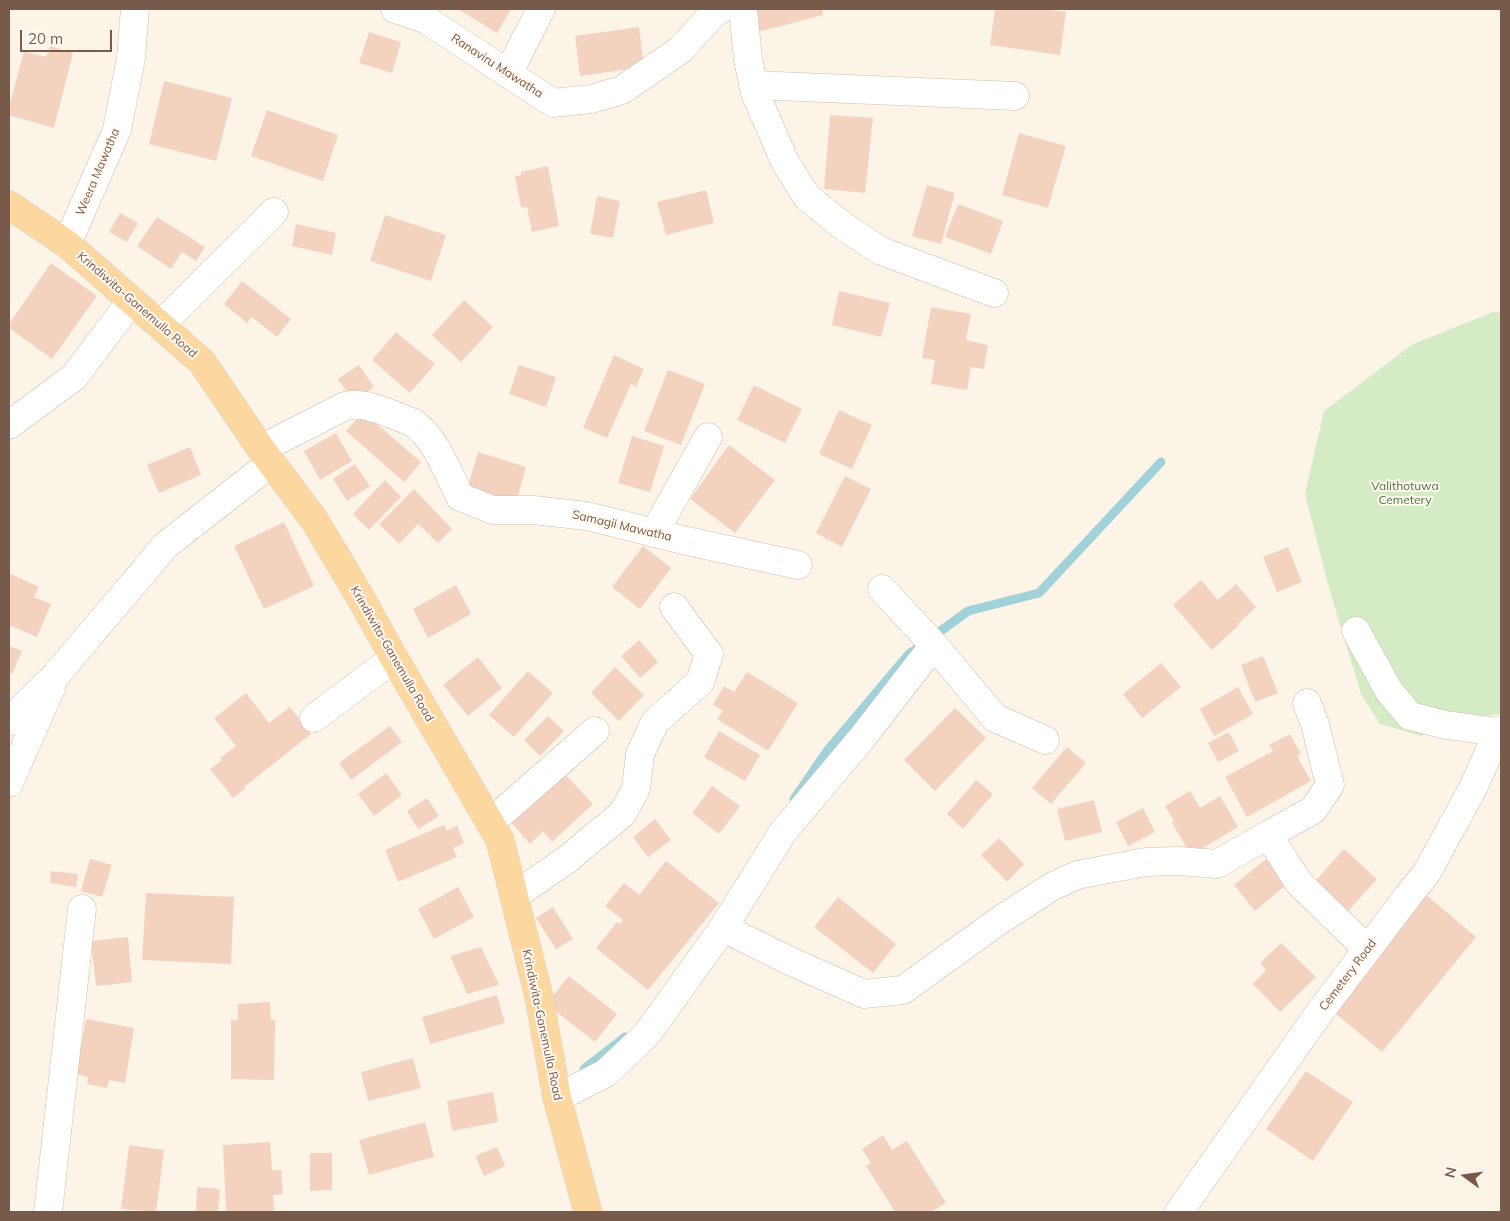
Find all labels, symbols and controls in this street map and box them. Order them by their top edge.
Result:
scale bar [22,20,115,52]
text: 20 m [28,29,63,48]
street label: Ranaviru Mawatha [448,31,546,101]
street label: Weera Mawatha [73,126,123,218]
street label: Krindiwita-Ganemulla Road [74,249,200,361]
park label: Valithotuwa Cemetery [1371,479,1439,507]
street label: Samagii Mawatha [571,508,673,544]
street label: Krindiwita-Ganemulla Road [347,584,437,724]
street label: Cemetery Road [1316,936,1380,1014]
street label: Krindiwita-Ganemulla Road [519,948,565,1102]
north arrow [1440,1151,1490,1201]
text: N [1440,1165,1460,1180]

